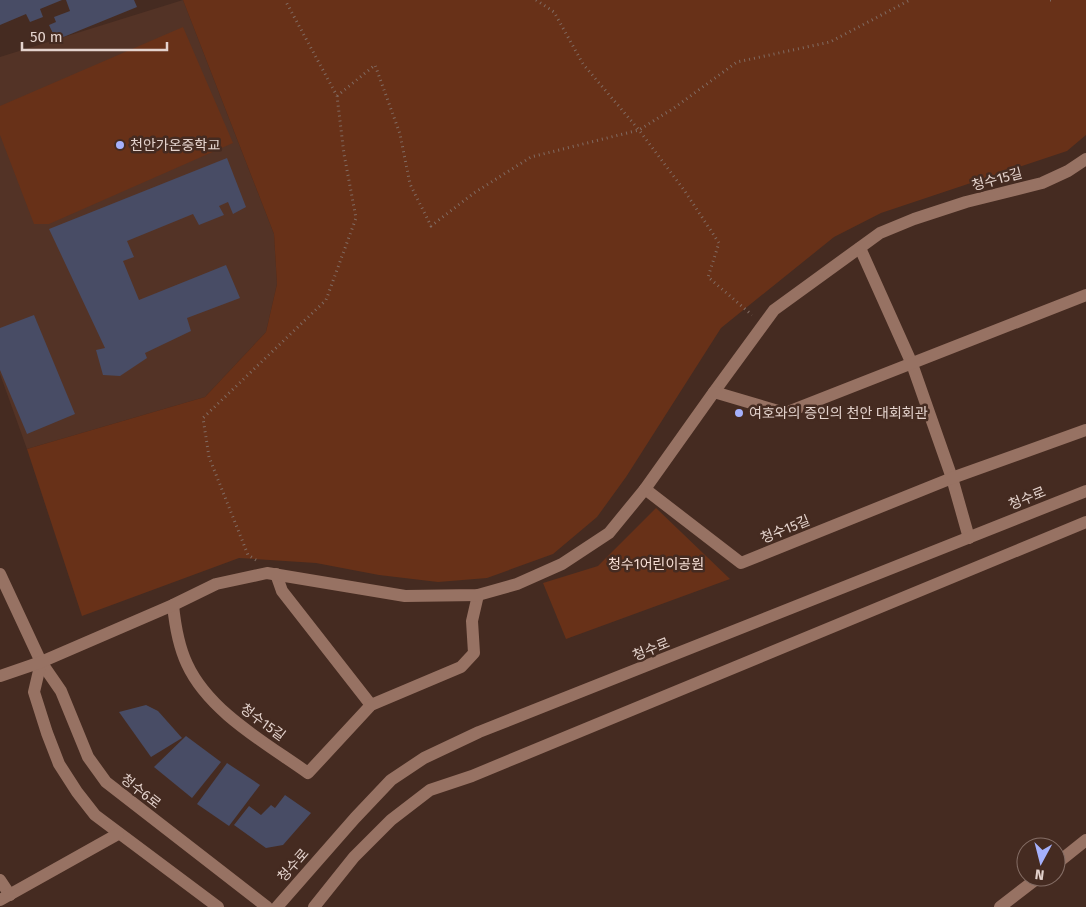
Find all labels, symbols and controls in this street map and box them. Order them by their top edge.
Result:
scale bar [22,20,168,52]
text: 50 m [30,28,63,46]
place label: 천안가온중학교 [130,137,220,154]
marker: 천안가온중학교 [114,139,126,151]
street label: 청수15길 [970,165,1024,194]
place label: 여호와의 증인의 천안 대회회관 [749,405,928,422]
marker: 여호와의 증인의 천안 대회회관 [733,407,745,419]
street label: 청수로 [1006,483,1048,514]
street label: 청수15길 [758,512,812,547]
park label: 청수1어린이공원 [608,556,704,573]
street label: 청수로 [630,634,672,665]
street label: 청수15길 [237,700,289,744]
street label: 청수6로 [117,771,164,812]
north arrow [1016,837,1066,887]
street label: 청수로 [274,845,313,885]
text: N [1034,865,1045,883]

